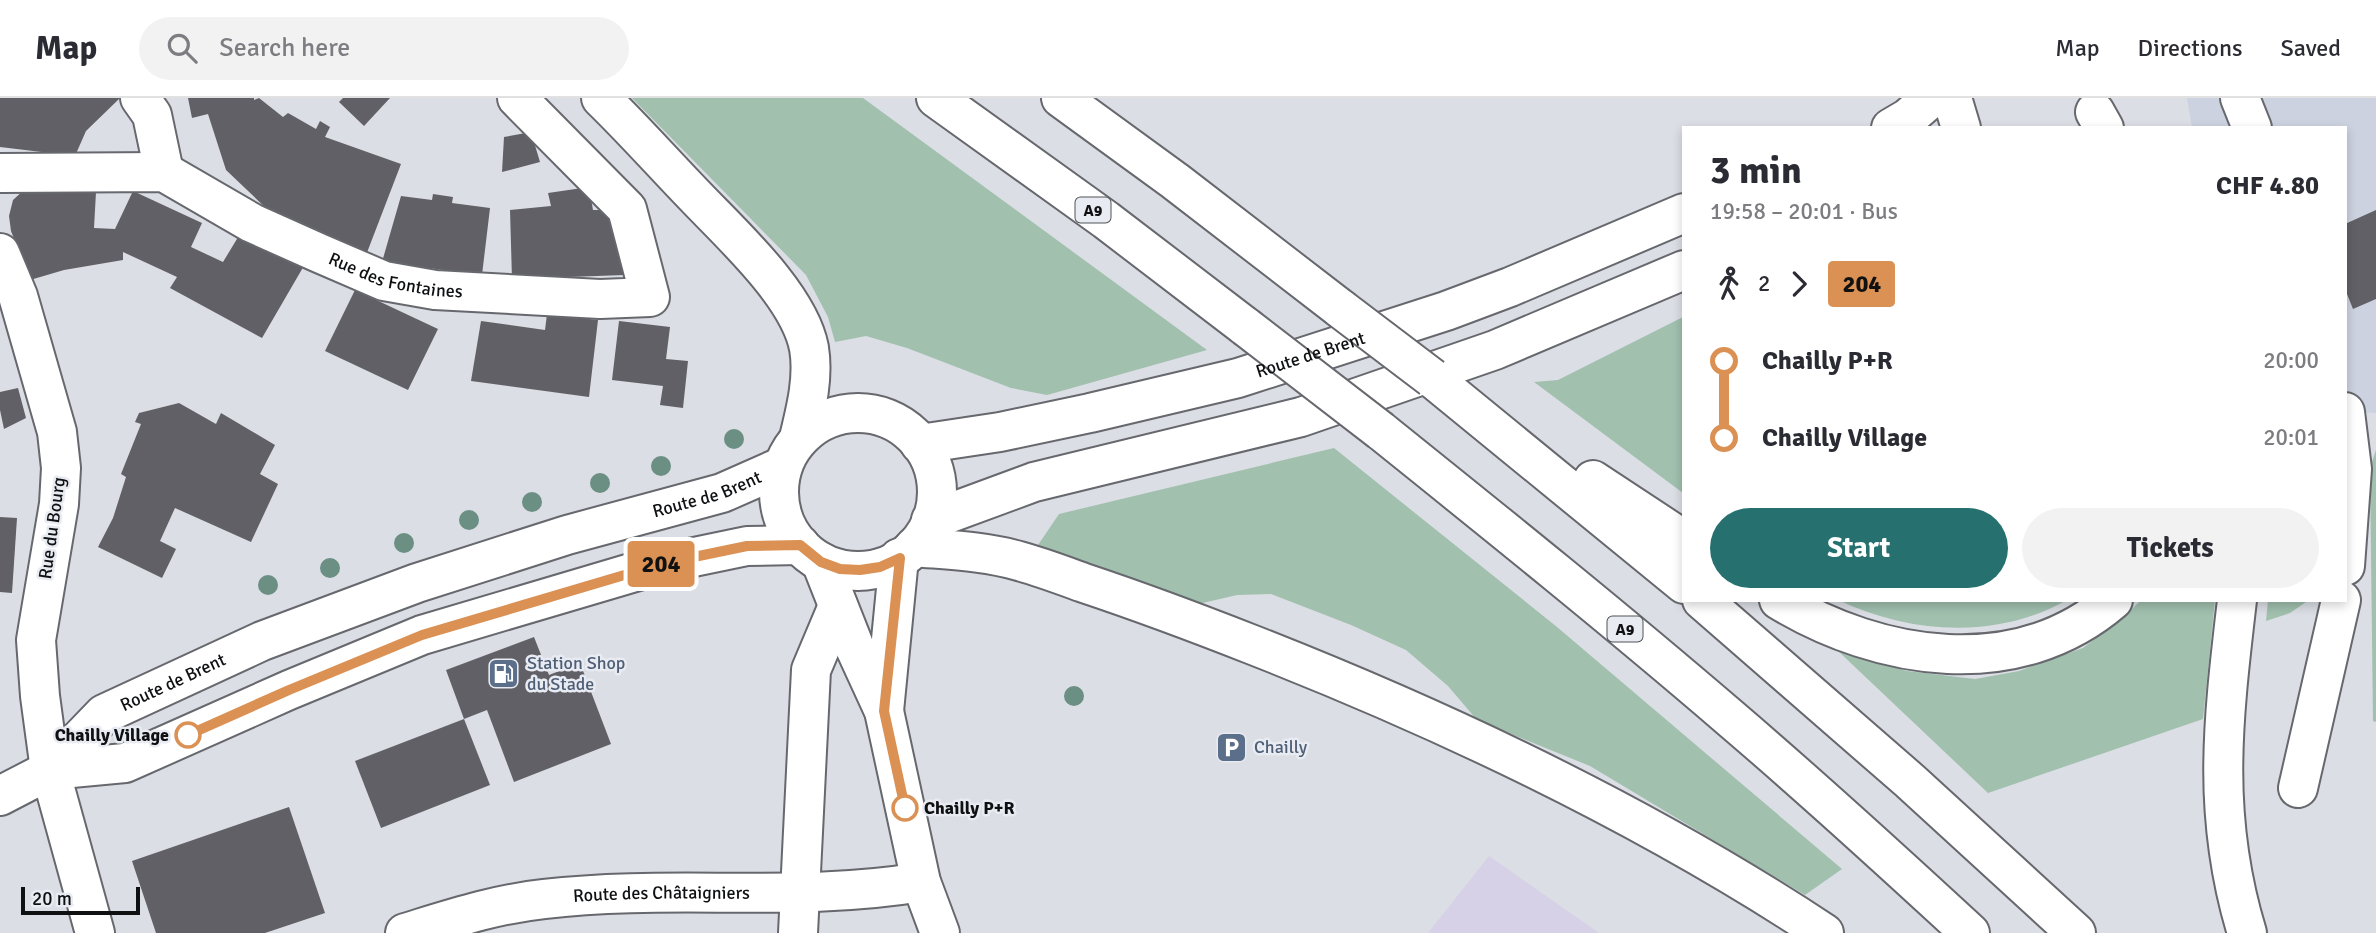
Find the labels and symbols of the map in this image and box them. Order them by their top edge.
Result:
road number: A9 [1076,198,1110,222]
street label: Rue des Fontaines [325,247,463,302]
street label: Route de Brent [1253,327,1368,383]
street label: Route de Brent [650,466,765,522]
street label: Rue du Bourg [34,476,70,580]
line badge: 204 [621,541,701,587]
road number: A9 [1608,616,1642,642]
street label: Route de Brent [117,648,229,716]
place label: Station Shop du Stade [527,652,625,695]
fuel station icon: Station Shop du Stade [487,656,521,690]
marker: Chailly Village [175,722,201,748]
place label: Chailly Village [55,724,169,746]
parking icon: Chailly [1214,730,1248,764]
place label: Chailly [1254,736,1308,758]
marker: Chailly P+R [892,795,918,821]
place label: Chailly P+R [924,797,1015,819]
street label: Route des Châtaigniers [572,882,750,907]
scale bar [21,884,140,916]

